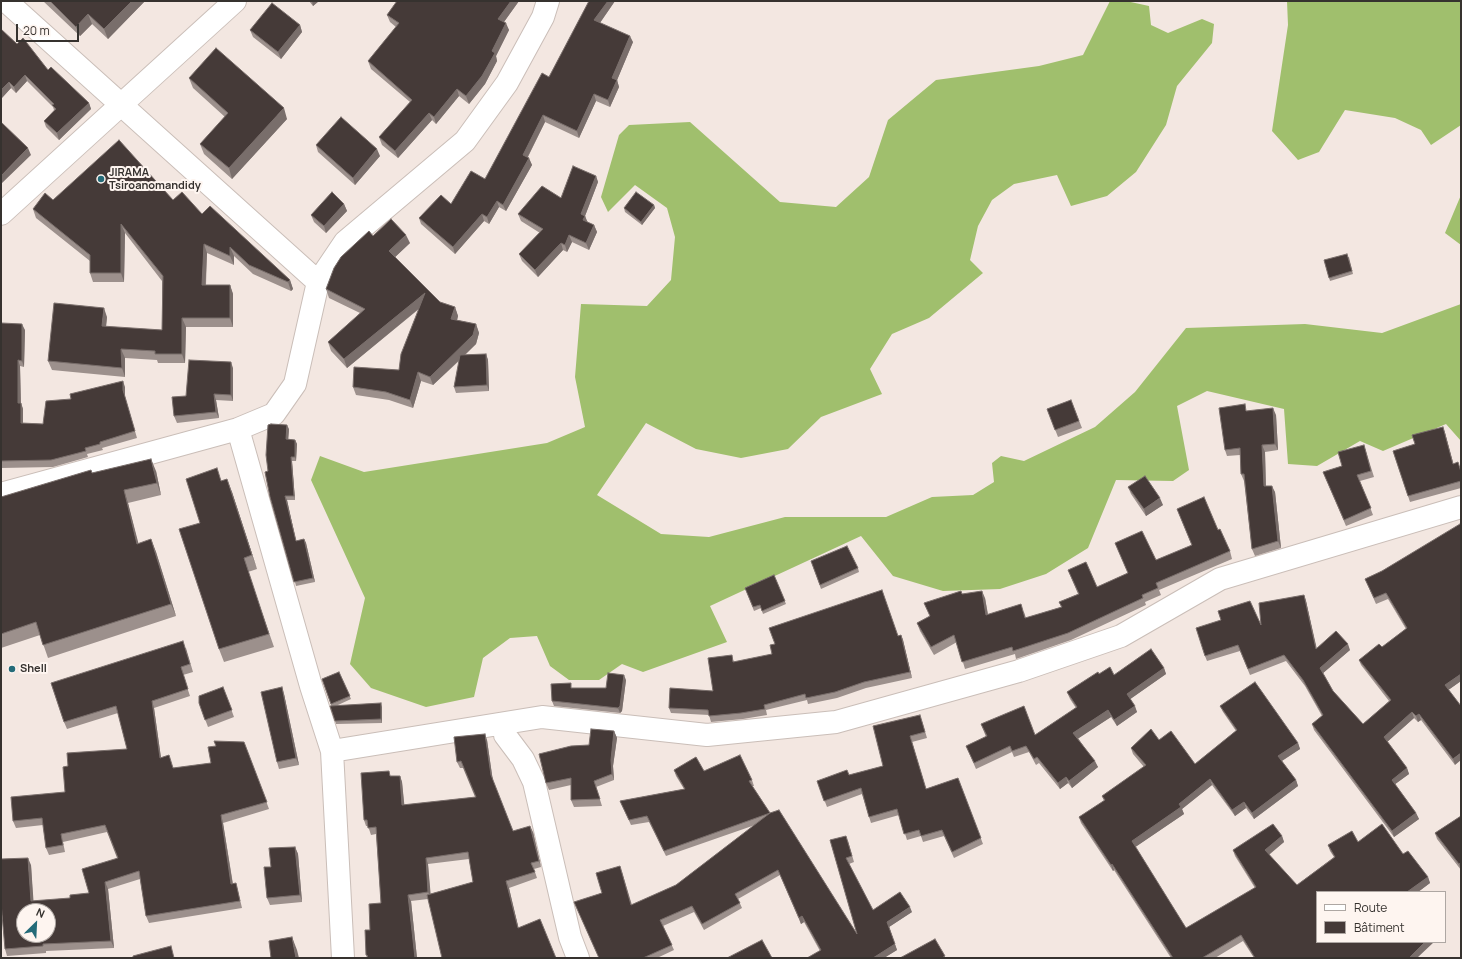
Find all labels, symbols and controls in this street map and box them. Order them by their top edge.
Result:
scale bar [18,16,81,42]
text: 20 m [23,22,50,39]
place label: JIRAMA Tsiroanomandidy [109,166,201,192]
marker: JIRAMA Tsiroanomandidy [96,174,106,184]
place label: Shell [20,662,47,676]
marker: Shell [7,664,17,674]
legend [1316,891,1446,943]
text: Route [1354,899,1387,916]
north arrow [16,903,56,943]
text: N [34,904,47,921]
text: Bâtiment [1354,919,1405,936]

